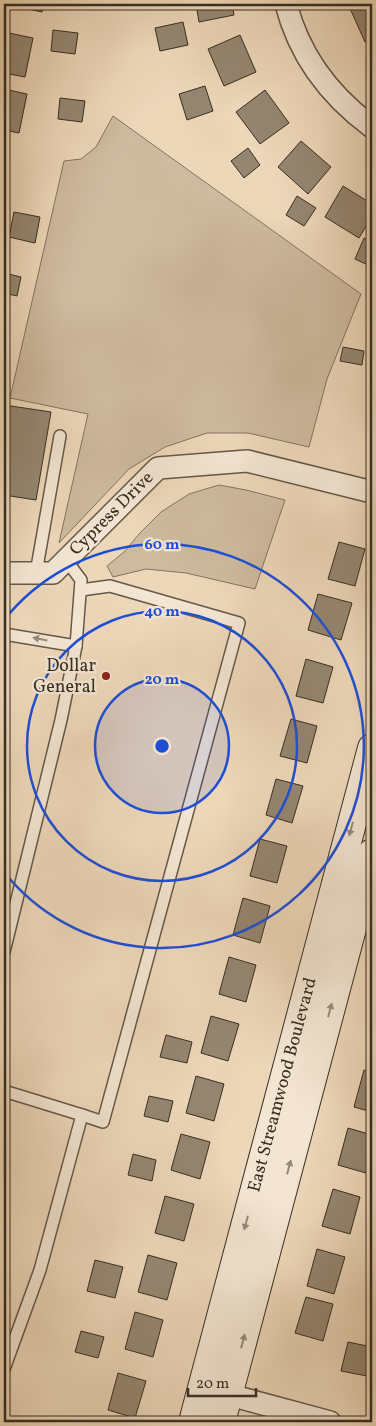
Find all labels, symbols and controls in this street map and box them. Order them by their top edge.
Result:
street label: Cypress Drive [64,466,160,562]
text: 60 m [145,535,180,556]
text: 40 m [144,602,180,623]
one-way arrow [32,635,48,643]
place label: Dollar General [33,654,96,700]
marker: Dollar General [100,670,112,682]
text: 20 m [145,670,180,691]
centre of rings [153,737,171,755]
one-way arrow [347,821,355,837]
street label: East Streamwood Boulevard [242,975,324,1195]
one-way arrow [327,1003,335,1018]
one-way arrow [285,1160,293,1175]
one-way arrow [242,1215,250,1230]
one-way arrow [239,1334,247,1349]
scale bar [188,1366,256,1398]
text: 20 m [196,1374,229,1395]

